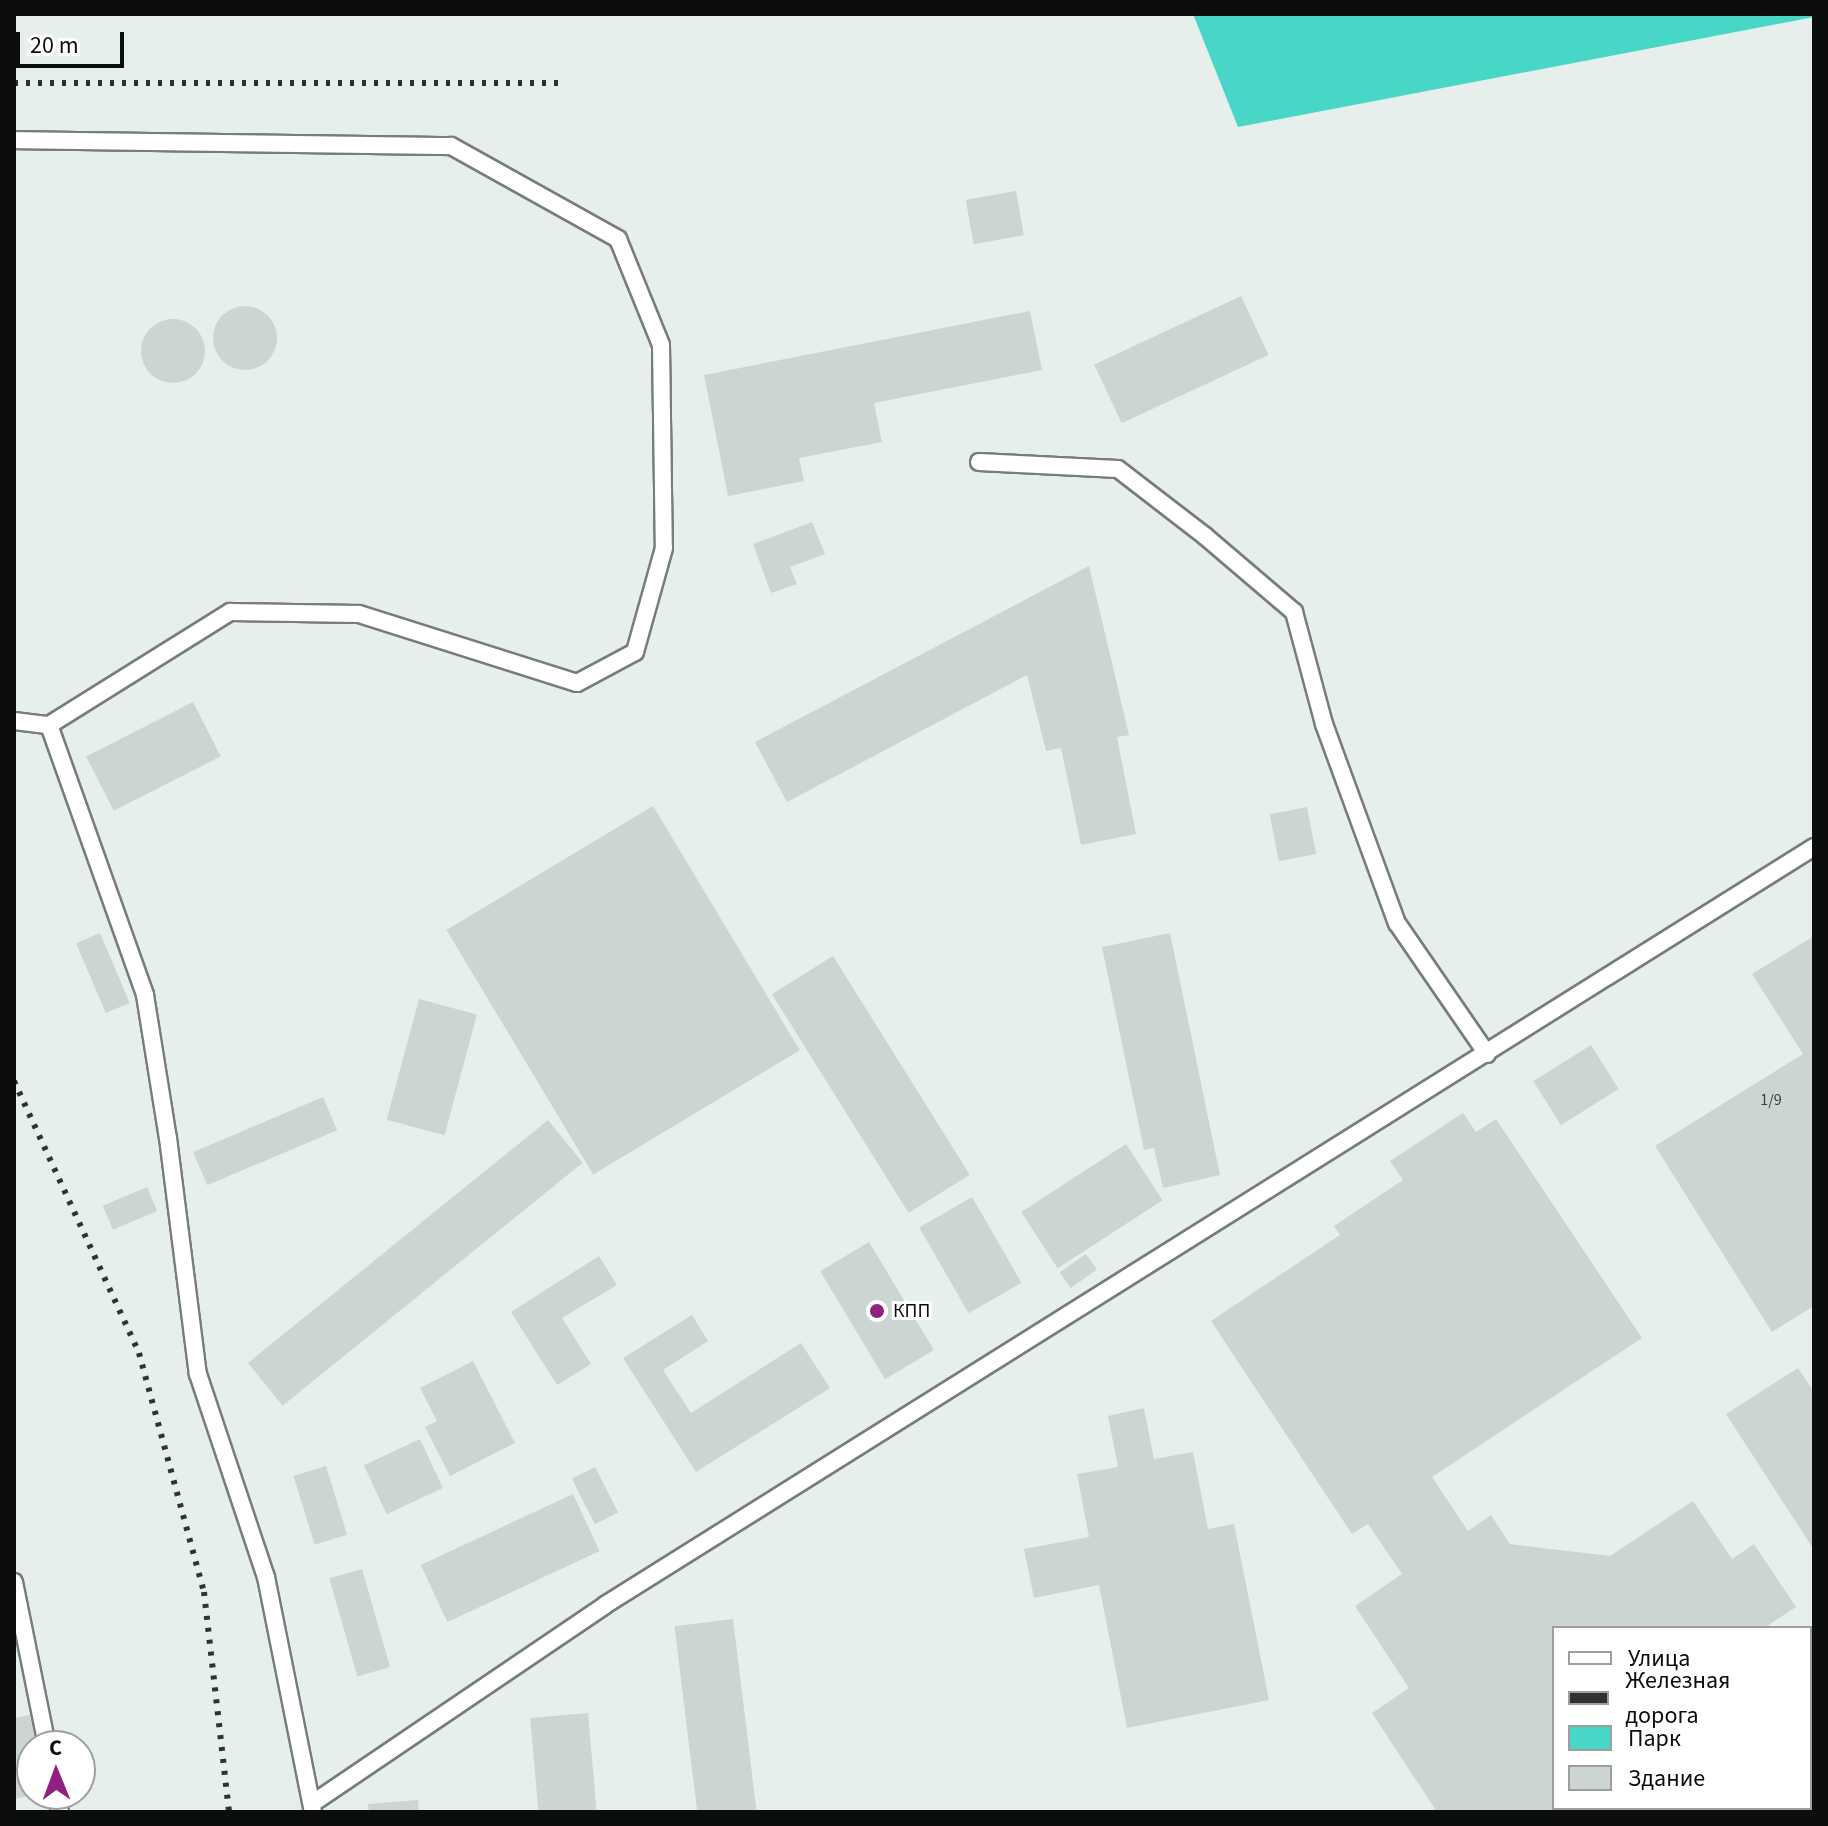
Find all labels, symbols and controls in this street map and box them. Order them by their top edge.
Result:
scale bar [20,16,128,66]
text: 20 m [30,28,79,63]
house number: 1/9 [1760,1090,1782,1110]
place label: КПП [893,1299,930,1323]
marker: КПП [868,1302,886,1320]
legend [1552,1626,1812,1810]
text: Улица [1628,1641,1690,1676]
text: Железная дорога [1625,1663,1730,1733]
text: Парк [1628,1721,1681,1756]
north arrow [16,1730,96,1810]
text: С [49,1732,62,1764]
text: Здание [1628,1761,1705,1796]

